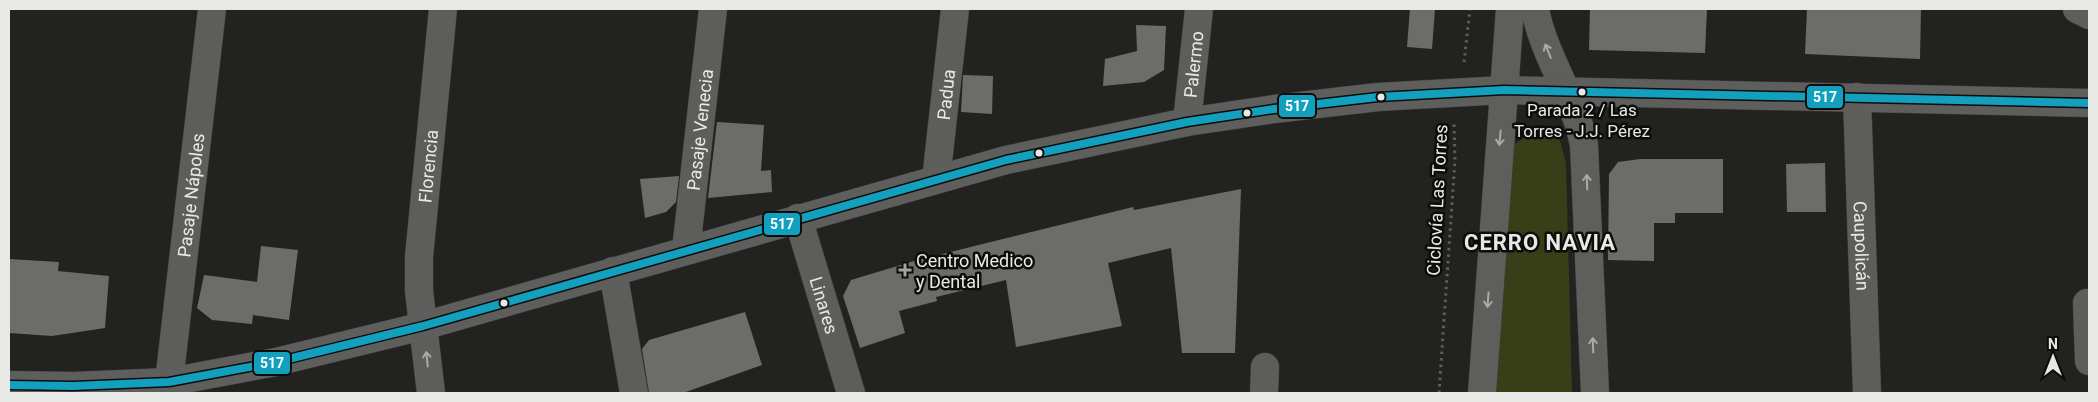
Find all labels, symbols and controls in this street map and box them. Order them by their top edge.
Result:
street label: Palermo [1179,30,1207,99]
one-way arrow [1543,43,1552,59]
street label: Pasaje Venecia [682,68,717,192]
street label: Padua [932,68,959,121]
line badge: 517 [1806,85,1844,109]
marker: Parada 2 / Las Torres - J.J. Pérez [1577,87,1587,97]
text: 517 [1813,89,1837,105]
unlabelled marker [1376,92,1386,102]
line badge: 517 [1278,94,1316,118]
text: 517 [1285,98,1309,114]
place label: Parada 2 / Las Torres - J.J. Pérez [1514,100,1650,141]
unlabelled marker [1242,108,1252,118]
street label: Ciclovía Las Torres [1423,124,1451,276]
street label: Florencia [414,128,442,204]
one-way arrow [1495,130,1504,146]
street label: Pasaje Nápoles [173,132,208,258]
unlabelled marker [1034,148,1044,158]
one-way arrow [1582,174,1591,190]
street label: Caupolicán [1850,201,1874,291]
line badge: 517 [763,212,801,236]
text: 517 [770,216,794,232]
district label: CERRO NAVIA [1464,230,1616,255]
place label: Centro Medico y Dental [916,250,1033,292]
marker: Centro Medico y Dental [898,263,912,277]
street label: Linares [806,274,843,336]
one-way arrow [1484,292,1493,308]
unlabelled marker [499,298,509,308]
north arrow [2028,332,2078,382]
text: N [2048,336,2058,352]
one-way arrow [1589,337,1598,353]
line badge: 517 [253,351,291,375]
one-way arrow [422,352,432,368]
text: 517 [260,355,284,371]

